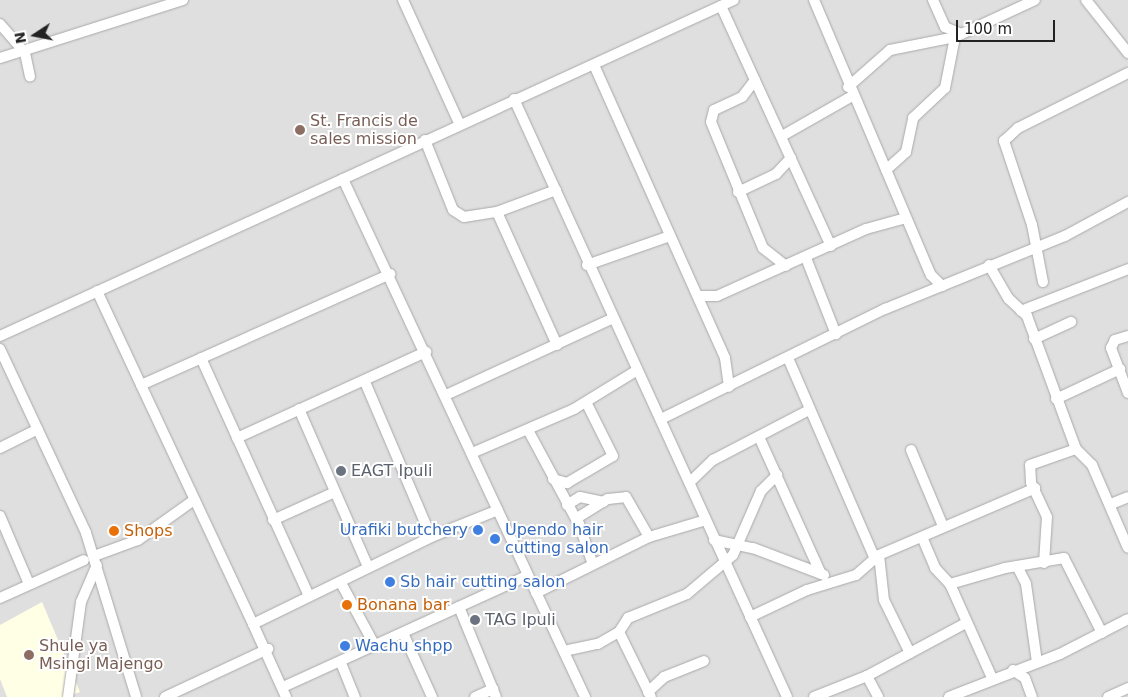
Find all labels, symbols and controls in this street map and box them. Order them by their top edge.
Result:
north arrow [10,10,60,60]
scale bar [958,10,1057,42]
text: 100 m [964,20,1012,38]
text: N [11,31,29,45]
place label: St. Francis de sales mission [310,111,418,149]
marker: St. Francis de sales mission [294,124,306,136]
place label: EAGT Ipuli [351,461,432,481]
marker: EAGT Ipuli [335,465,347,477]
place label: Urafiki butchery [340,520,468,540]
place label: Upendo hair cutting salon [505,520,609,558]
place label: Shops [124,521,173,541]
marker: Urafiki butchery [472,524,484,536]
marker: Shops [108,525,120,537]
marker: Upendo hair cutting salon [489,533,501,545]
place label: Sb hair cutting salon [400,572,565,592]
marker: Sb hair cutting salon [384,576,396,588]
place label: Bonana bar [357,595,449,615]
marker: Bonana bar [341,599,353,611]
place label: TAG Ipuli [485,610,556,630]
marker: TAG Ipuli [469,614,481,626]
place label: Shule ya Msingi Majengo [39,636,163,674]
place label: Wachu shpp [355,636,453,656]
marker: Wachu shpp [339,640,351,652]
marker: Shule ya Msingi Majengo [23,649,35,661]

